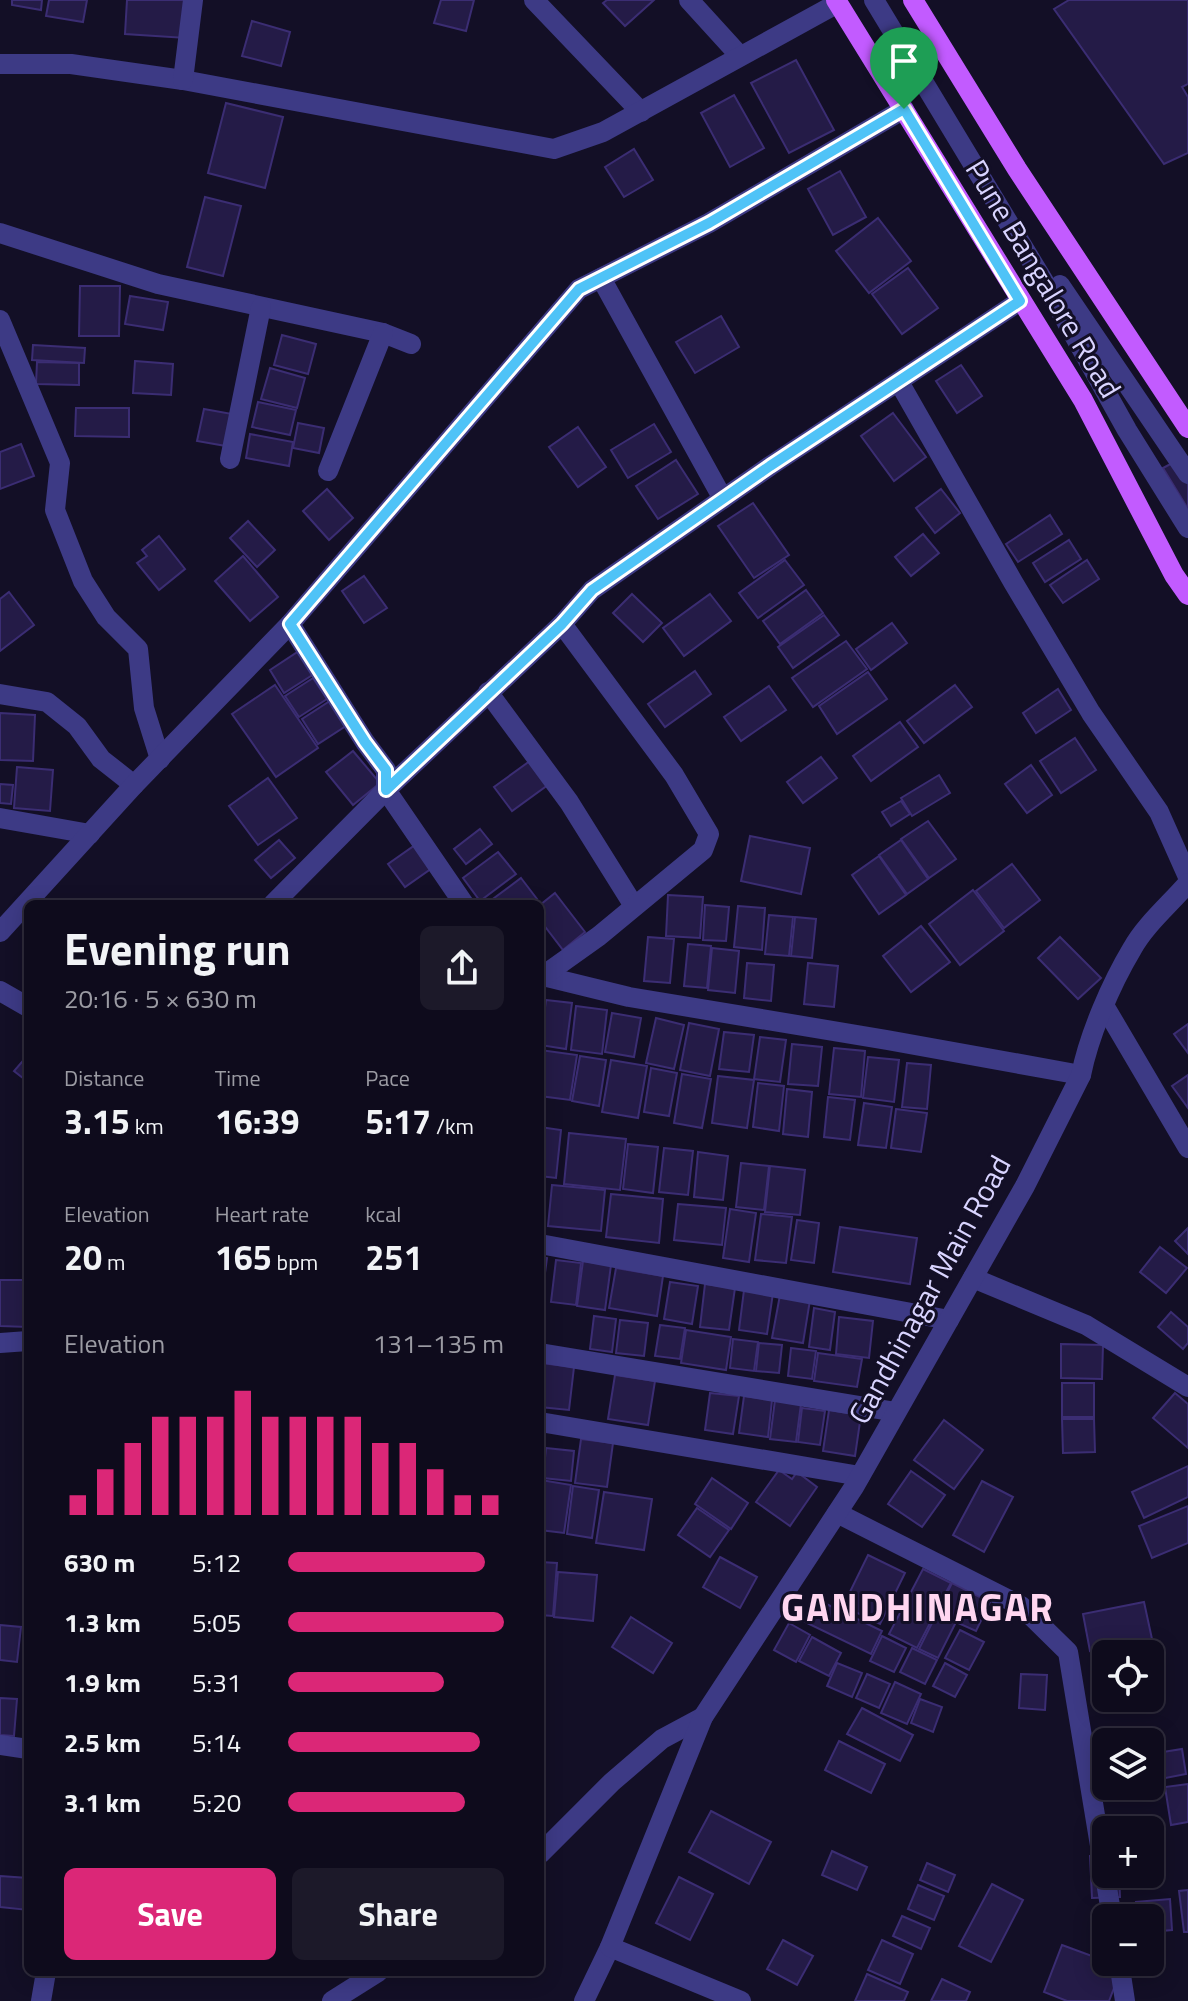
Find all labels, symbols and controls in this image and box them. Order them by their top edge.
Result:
pin [870,27,938,109]
icon: arrive [882,39,926,83]
street label: Pune Bangalore Road [954,150,1133,407]
text: Evening run [64,915,291,982]
button: share [420,926,504,1010]
text: 20:16 · 5 × 630 m [64,979,257,1018]
text: Distance [64,1061,144,1095]
text: Time [215,1061,261,1095]
text: Pace [365,1061,410,1095]
text: 3.15 [64,1095,130,1147]
text: 16:39 [215,1095,300,1147]
text: 5:17 [365,1095,431,1147]
text: km [130,1109,164,1143]
text: /km [431,1109,474,1143]
street label: Gandhinagar Main Road [836,1147,1022,1432]
text: Elevation [64,1197,150,1231]
text: Heart rate [215,1197,309,1231]
text: kcal [365,1197,401,1231]
text: 20 [64,1231,102,1283]
text: 165 [215,1231,272,1283]
text: 251 [365,1231,422,1283]
text: m [102,1245,125,1279]
text: bpm [272,1245,318,1279]
text: Elevation [64,1324,165,1363]
text: 131–135 m [373,1324,504,1363]
text: 630 m [64,1543,135,1582]
text: 5:12 [192,1543,241,1582]
district label: GANDHINAGAR [781,1578,1055,1636]
text: 1.3 km [64,1603,141,1642]
text: 5:05 [192,1603,241,1642]
map controls [1092,1640,1164,1976]
button: locate [1092,1640,1164,1712]
text: 1.9 km [64,1663,141,1702]
text: 5:31 [192,1663,241,1702]
text: 2.5 km [64,1723,141,1762]
text: 5:14 [192,1723,241,1762]
button: layers [1092,1728,1164,1800]
text: 3.1 km [64,1783,141,1822]
text: 5:20 [192,1783,241,1822]
button: + [1092,1816,1164,1888]
button: Save [64,1868,276,1960]
button: Share [292,1868,504,1960]
button: − [1092,1904,1164,1976]

